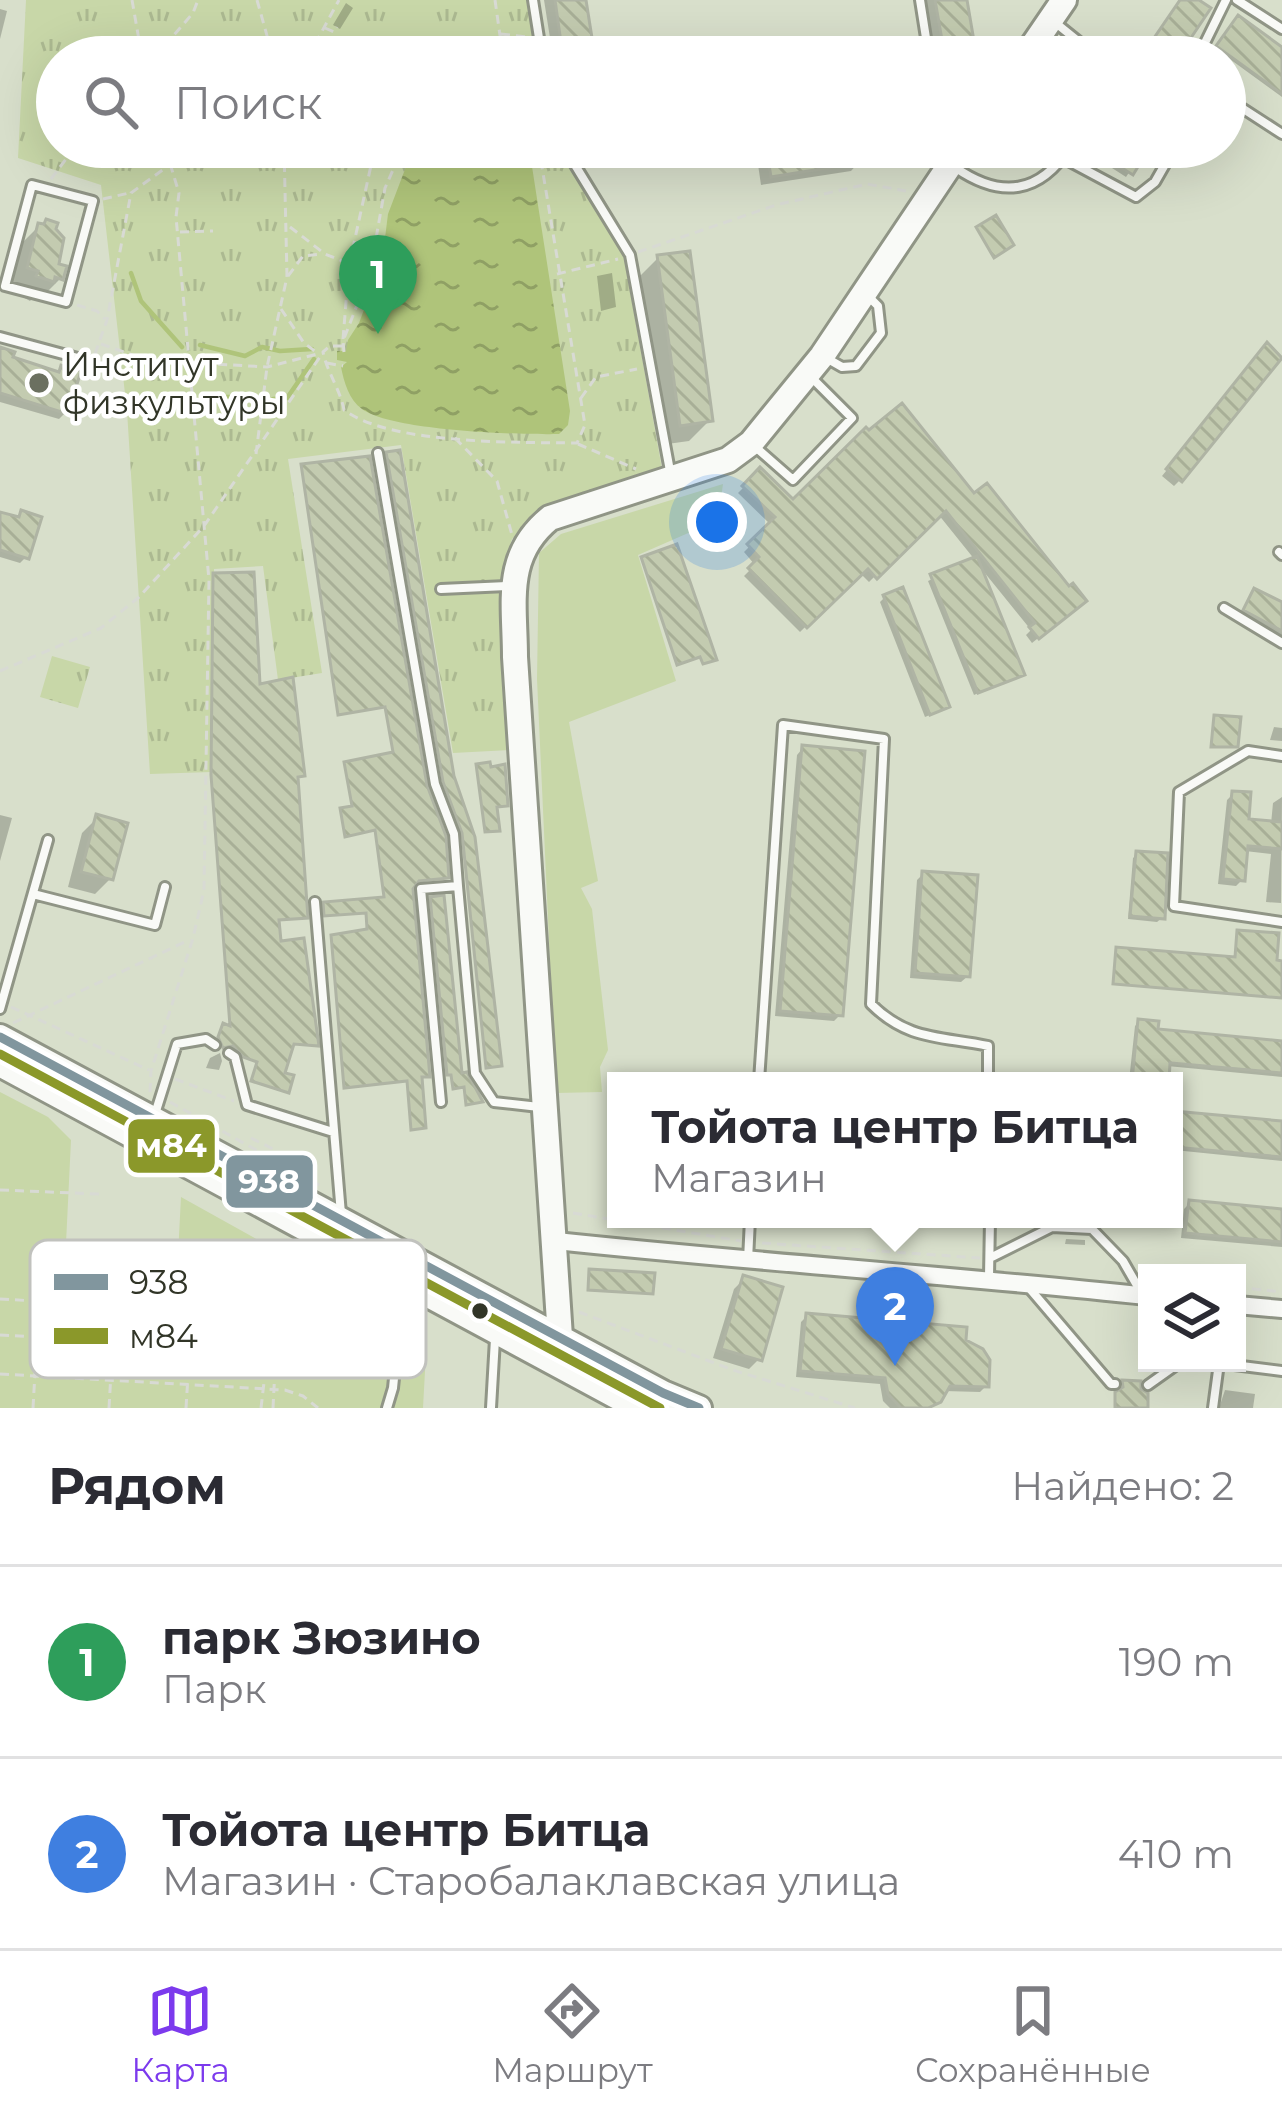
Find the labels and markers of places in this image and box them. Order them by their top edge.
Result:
pin: 1 [339,235,417,334]
place label: Институт физкультуры [63,344,286,422]
marker: Институт физкультуры [26,370,52,396]
pin: 2 [856,1267,934,1366]
unlabelled marker [469,1300,491,1322]

